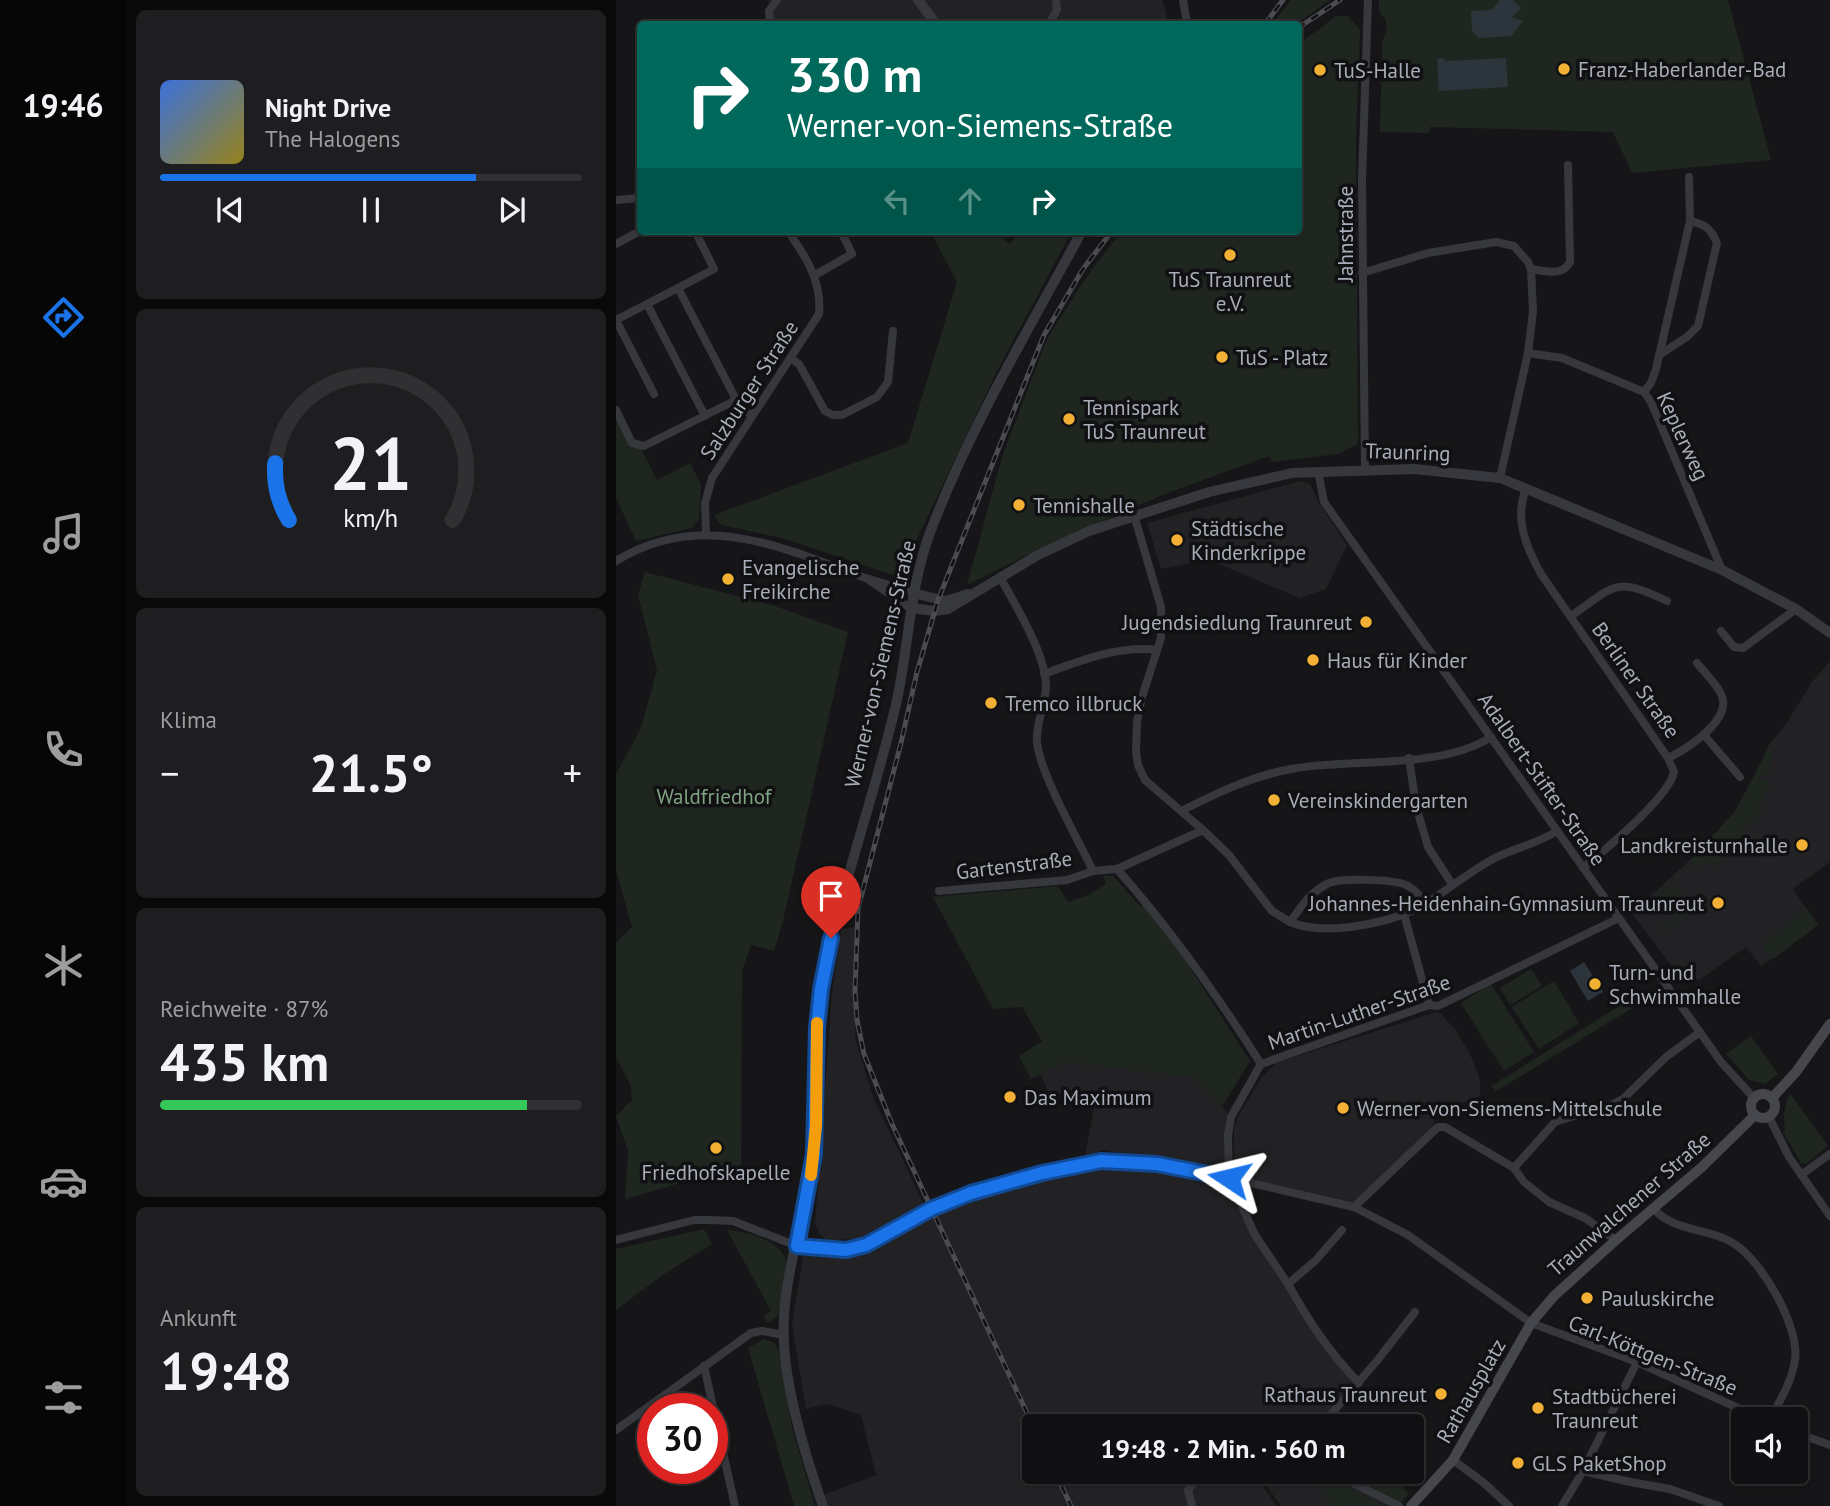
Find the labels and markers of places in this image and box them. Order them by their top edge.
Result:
place label: Franz-Haberlander-Bad [1578,56,1786,83]
place label: TuS-Halle [1334,57,1421,84]
marker: Franz-Haberlander-Bad [1556,61,1572,77]
marker: TuS-Halle [1312,62,1328,78]
marker: TuS Traunreut e.V. [1222,247,1238,263]
place label: TuS Traunreut e.V. [1169,266,1291,317]
place label: TuS - Platz [1236,344,1328,371]
marker: TuS - Platz [1214,349,1230,365]
place label: Tennispark TuS Traunreut [1083,394,1206,445]
marker: Tennispark TuS Traunreut [1061,411,1077,427]
place label: Tennishalle [1033,492,1135,519]
marker: Tennishalle [1011,497,1027,513]
place label: Städtische Kinderkrippe [1191,515,1306,566]
marker: Städtische Kinderkrippe [1169,532,1185,548]
place label: Evangelische Freikirche [742,554,859,605]
marker: Evangelische Freikirche [720,571,736,587]
place label: Jugendsiedlung Traunreut [1121,609,1352,636]
marker: Jugendsiedlung Traunreut [1358,614,1374,630]
place label: Haus für Kinder [1327,647,1467,674]
marker: Haus für Kinder [1305,652,1321,668]
place label: Tremco illbruck [1005,690,1142,717]
marker: Tremco illbruck [983,695,999,711]
place label: Vereinskindergarten [1287,787,1468,814]
marker: Vereinskindergarten [1266,792,1282,808]
place label: Landkreisturnhalle [1620,832,1788,859]
marker: Landkreisturnhalle [1794,837,1810,853]
pin [801,866,861,938]
place label: Johannes-Heidenhain-Gymnasium Traunreut [1308,890,1704,917]
marker: Johannes-Heidenhain-Gymnasium Traunreut [1710,895,1726,911]
place label: Turn- und Schwimmhalle [1609,959,1741,1010]
marker: Turn- und Schwimmhalle [1587,976,1603,992]
place label: Das Maximum [1024,1084,1152,1111]
marker: Das Maximum [1002,1089,1018,1105]
place label: Werner-von-Siemens-Mittelschule [1357,1095,1662,1122]
marker: Werner-von-Siemens-Mittelschule [1335,1100,1351,1116]
marker: Friedhofskapelle [708,1140,724,1156]
place label: Friedhofskapelle [641,1159,791,1186]
place label: Pauluskirche [1601,1285,1714,1312]
marker: Pauluskirche [1579,1290,1595,1306]
place label: Rathaus Traunreut [1264,1381,1427,1408]
place label: Stadtbücherei Traunreut [1552,1383,1677,1434]
marker: Rathaus Traunreut [1433,1386,1449,1402]
marker: Stadtbücherei Traunreut [1530,1400,1546,1416]
place label: GLS PaketShop [1532,1450,1667,1477]
marker: GLS PaketShop [1510,1455,1526,1471]

